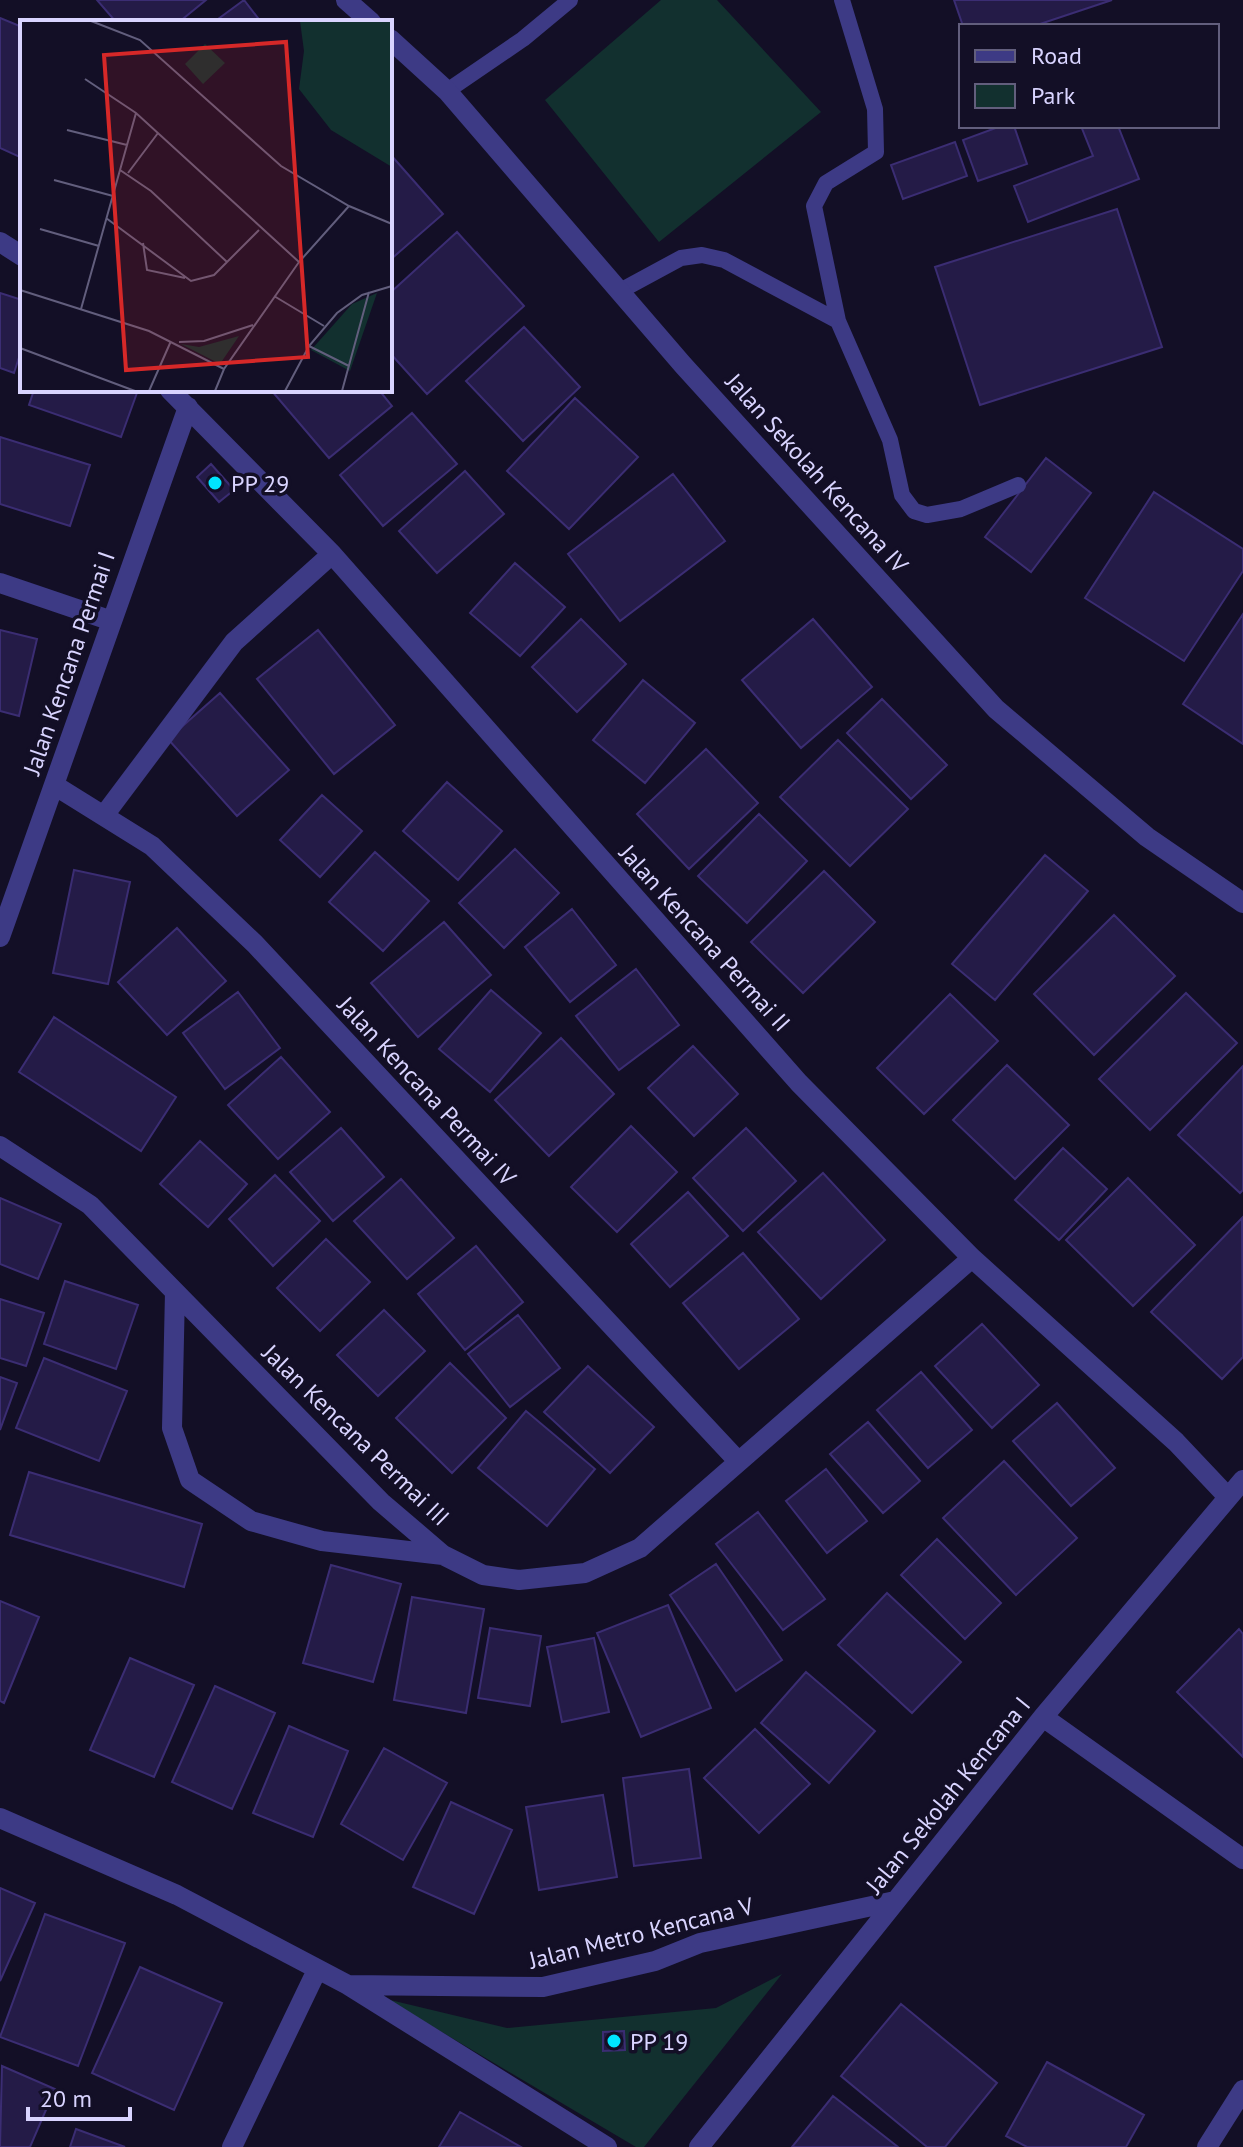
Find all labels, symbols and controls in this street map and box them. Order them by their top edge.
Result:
inset map [20,20,392,392]
legend [959,24,1219,128]
text: Road [1031,40,1082,71]
text: Park [1031,80,1076,111]
street label: Jalan Sekolah Kencana IV [718,366,915,580]
place label: PP 29 [231,468,289,499]
marker: PP 29 [206,474,224,492]
street label: Jalan Kencana Permai I [16,547,122,780]
street label: Jalan Kencana Permai II [612,837,797,1038]
street label: Jalan Kencana Permai IV [330,989,523,1193]
street label: Jalan Kencana Permai III [255,1337,456,1532]
street label: Jalan Sekolah Kencana I [858,1690,1037,1901]
street label: Jalan Metro Kencana V [525,1890,757,1976]
place label: PP 19 [630,2026,688,2057]
marker: PP 19 [605,2032,623,2050]
scale bar [28,2071,130,2121]
text: 20 m [40,2083,92,2114]

